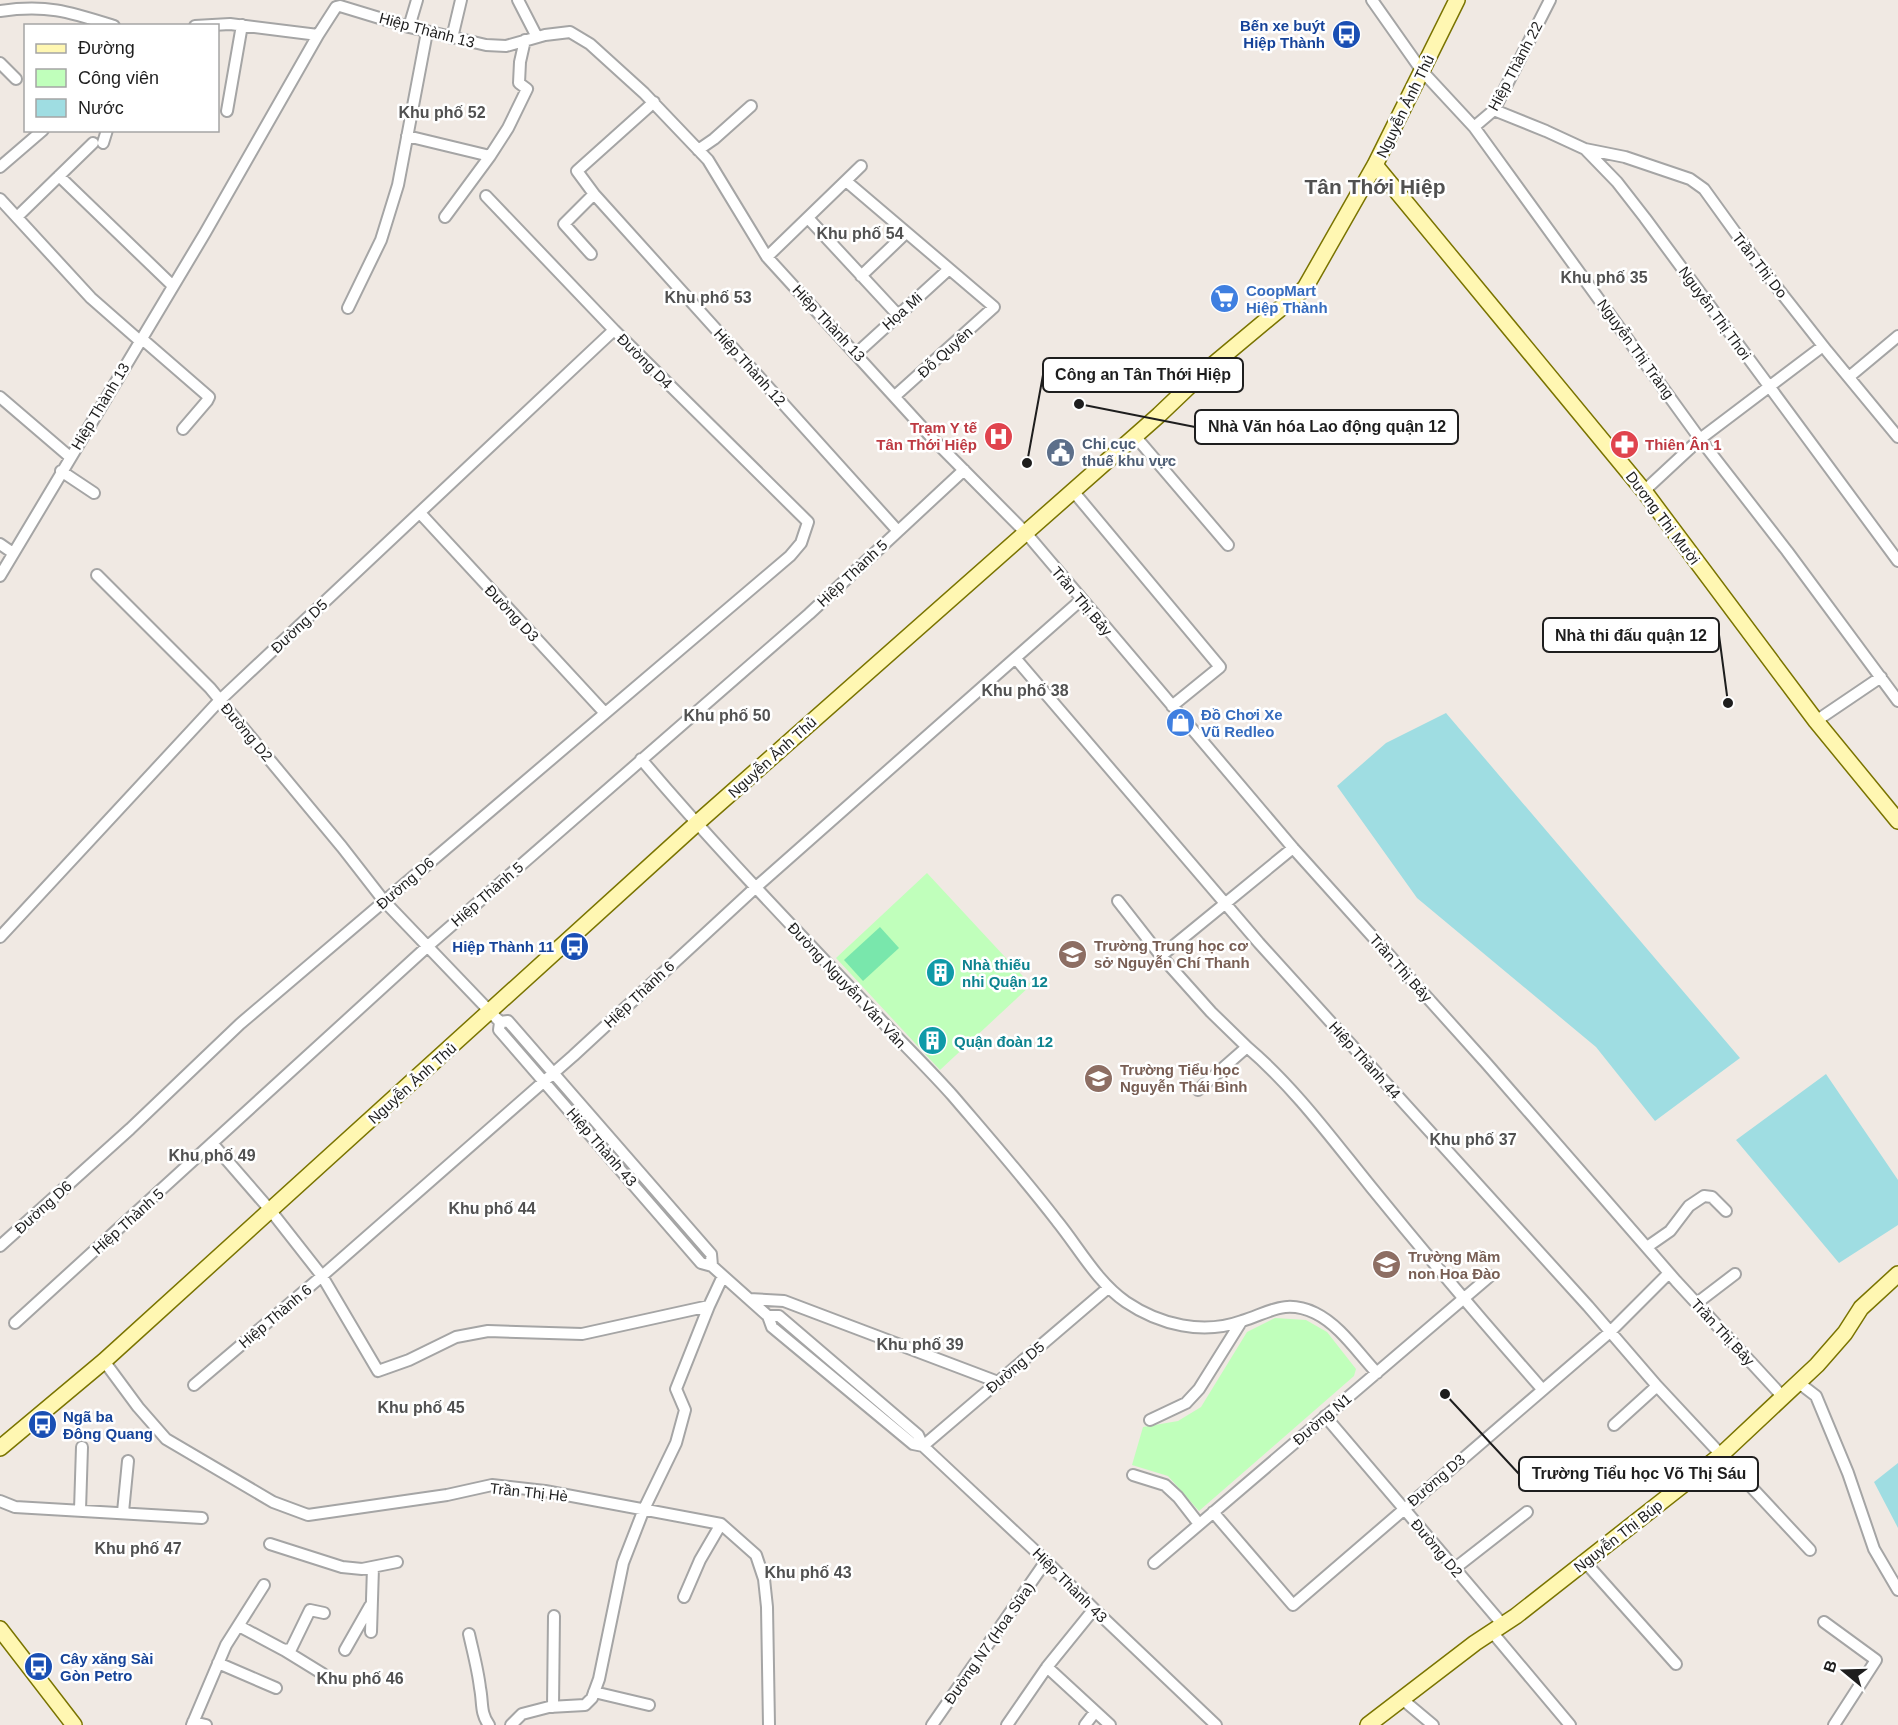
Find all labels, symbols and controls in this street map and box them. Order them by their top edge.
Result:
street label: Hiệp Thành 13 [377,9,477,51]
place label: Bến xe buýt Hiệp Thành [1240,17,1325,51]
bus stop icon: Bến xe buýt Hiệp Thành [1330,18,1362,50]
street label: Hiệp Thành 22 [1484,19,1546,113]
legend [24,24,219,132]
text: Đường [78,38,135,58]
street label: Nguyễn Ảnh Thủ [1373,52,1437,160]
text: Công viên [78,68,159,88]
text: Nước [78,98,124,118]
district label: Khu phố 52 [398,104,486,121]
district label: Tân Thới Hiệp [1305,175,1445,198]
district label: Khu phố 54 [816,225,904,242]
street label: Trần Thị Do [1729,229,1791,301]
street label: Nguyễn Thị Thơi [1675,263,1755,363]
district label: Khu phố 35 [1560,269,1648,286]
street label: Hiệp Thành 13 [789,281,869,365]
place label: CoopMart Hiệp Thành [1246,282,1328,316]
supermarket icon: CoopMart Hiệp Thành [1209,283,1241,315]
district label: Khu phố 53 [664,289,752,306]
street label: Họa Mi [879,289,925,333]
street label: Nguyễn Thị Tràng [1594,296,1678,402]
street label: Đỗ Quyên [914,323,976,381]
street label: Hiệp Thành 12 [711,325,789,409]
street label: Đường D4 [614,330,676,392]
callout: Công an Tân Thới Hiệp [1043,358,1243,392]
street label: Hiệp Thành 13 [67,360,133,452]
text: Công an Tân Thới Hiệp [1055,366,1231,383]
callout: Nhà Văn hóa Lao động quận 12 [1195,410,1458,444]
text: Nhà Văn hóa Lao động quận 12 [1208,418,1446,435]
place label: Trạm Y tế Tân Thới Hiệp [876,419,978,453]
hospital icon: Trạm Y tế Tân Thới Hiệp [982,420,1014,452]
pharmacy icon: Thiên Ân 1 [1608,428,1640,460]
place label: Chi cục thuế khu vực [1082,435,1176,469]
public building icon: Chi cục thuế khu vực [1045,436,1077,468]
place label: Thiên Ân 1 [1645,436,1722,453]
street label: Dương Thị Mười [1623,468,1703,568]
street label: Hiệp Thành 5 [813,536,891,610]
street label: Trần Thị Bảy [1048,563,1116,639]
street label: Đường D3 [482,581,542,645]
street label: Đường D5 [267,596,331,656]
callout: Nhà thi đấu quận 12 [1543,618,1719,652]
text: Nhà thi đấu quận 12 [1555,627,1707,644]
district label: Khu phố 38 [981,682,1069,699]
street label: Đường D2 [218,699,276,765]
place label: Đồ Chơi Xe Vũ Redleo [1201,706,1283,740]
district label: Khu phố 50 [683,707,771,724]
shop icon: Đồ Chơi Xe Vũ Redleo [1164,707,1196,739]
street label: Nguyễn Ảnh Thủ [725,713,819,801]
street label: Đường D6 [373,853,437,913]
street label: Hiệp Thành 5 [448,858,526,930]
street label: Đường Nguyễn Văn Vân [785,919,909,1051]
bus stop icon: Hiệp Thành 11 [559,930,591,962]
street label: Trần Thị Bảy [1366,931,1436,1006]
place label: Trường Trung học cơ sở Nguyễn Chí Thanh [1094,937,1250,971]
place label: Hiệp Thành 11 [452,938,554,955]
school or university icon: Trường Trung học cơ sở Nguyễn Chí Thanh [1057,938,1089,970]
place label: Nhà thiếu nhi Quận 12 [962,956,1048,990]
street label: Hiệp Thành 6 [600,957,678,1031]
building icon: Nhà thiếu nhi Quận 12 [925,957,957,989]
street label: Hiệp Thành 44 [1326,1018,1404,1102]
building icon: Quận đoàn 12 [917,1025,949,1057]
place label: Quận đoàn 12 [954,1033,1053,1050]
street label: Nguyễn Ảnh Thủ [365,1039,459,1127]
place label: Trường Tiểu học Nguyễn Thái Bình [1120,1061,1248,1095]
school or university icon: Trường Tiểu học Nguyễn Thái Bình [1083,1062,1115,1094]
street label: Hiệp Thành 43 [563,1104,641,1190]
district label: Khu phố 37 [1429,1131,1517,1148]
district label: Khu phố 49 [168,1147,256,1164]
street label: Đường D6 [11,1177,75,1237]
street label: Hiệp Thành 5 [89,1185,167,1257]
district label: Khu phố 44 [448,1200,536,1217]
place label: Trường Mầm non Hoa Đào [1408,1248,1501,1282]
school or university icon: Trường Mầm non Hoa Đào [1371,1249,1403,1281]
street label: Hiệp Thành 6 [235,1281,315,1351]
street label: Trần Thị Bảy [1688,1295,1759,1369]
district label: Khu phố 39 [876,1336,964,1353]
street label: Đường D5 [982,1338,1048,1396]
street label: Đường N1 [1289,1390,1355,1448]
district label: Khu phố 45 [377,1399,465,1416]
place label: Ngã ba Đông Quang [63,1408,153,1442]
bus stop icon: Ngã ba Đông Quang [26,1409,58,1441]
street label: Đường D3 [1404,1450,1468,1510]
callout: Trường Tiểu học Võ Thị Sáu [1519,1457,1758,1491]
text: Trường Tiểu học Võ Thị Sáu [1532,1465,1746,1482]
street label: Trần Thị Hè [489,1479,569,1505]
street label: Nguyễn Thị Búp [1570,1496,1666,1576]
street label: Đường D2 [1408,1515,1466,1581]
district label: Khu phố 47 [94,1540,182,1557]
street label: Hiệp Thành 43 [1029,1544,1111,1626]
district label: Khu phố 43 [764,1564,852,1581]
street label: Đường N7 (Hoa Sữa) [940,1579,1038,1707]
north arrow [1814,1641,1874,1701]
place label: Cây xăng Sài Gòn Petro [60,1650,153,1684]
bus stop icon: Cây xăng Sài Gòn Petro [23,1651,55,1683]
text: B [1820,1658,1840,1675]
district label: Khu phố 46 [316,1670,404,1687]

